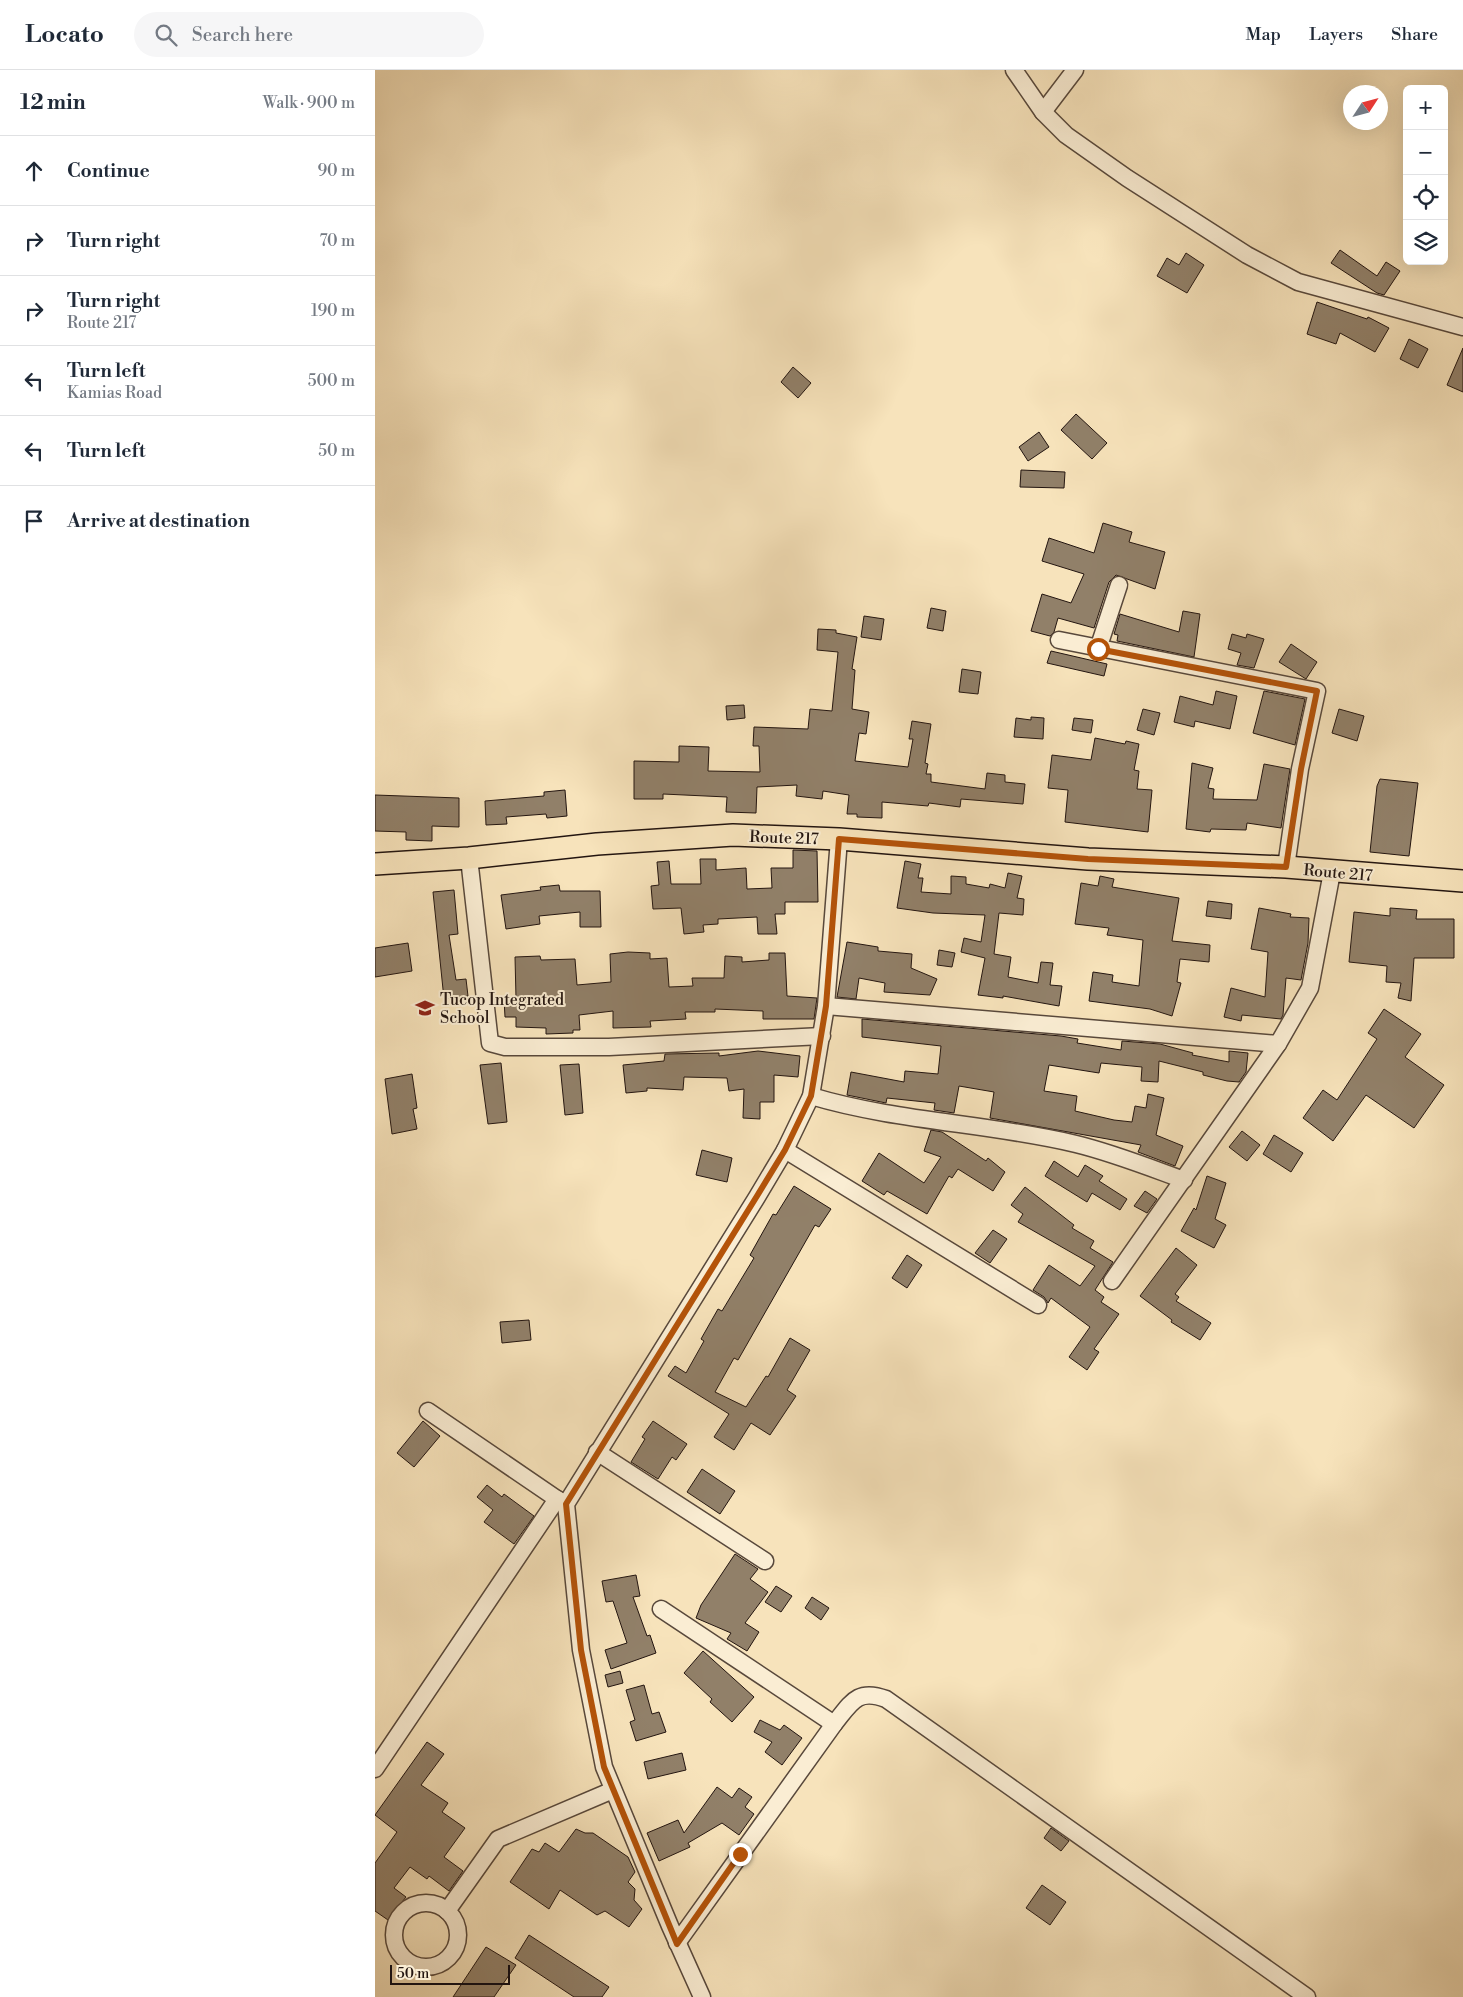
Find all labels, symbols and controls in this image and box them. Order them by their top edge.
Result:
search box [134,12,484,57]
text: Locato [25,20,104,50]
icon: search [152,21,180,49]
text: Search here [192,23,293,47]
text: Map [1246,23,1281,46]
text: Layers [1309,23,1363,46]
text: Share [1391,23,1438,46]
north arrow [1343,85,1388,130]
map controls [1403,85,1448,265]
button: + [1403,85,1448,130]
text: 12 min [20,90,86,116]
text: Walk · 900 m [263,93,355,113]
button: − [1403,130,1448,175]
icon: ahead [20,157,48,185]
text: Continue [67,159,150,183]
text: 90 m [317,161,355,181]
button: locate [1403,175,1448,220]
button: layers [1403,220,1448,265]
icon: right [20,227,48,255]
text: Turn right [67,229,160,253]
text: 70 m [319,231,355,251]
text: Turn right [67,289,160,313]
icon: right [20,297,48,325]
text: 190 m [311,301,355,321]
text: Route 217 [67,313,136,333]
text: Turn left [67,359,146,383]
icon: left [20,367,48,395]
text: 500 m [308,371,355,391]
text: Kamias Road [67,383,162,403]
icon: left [20,437,48,465]
text: Turn left [67,439,146,463]
text: 50 m [318,441,355,461]
icon: arrive [20,507,48,535]
text: Arrive at destination [67,509,250,533]
route start [1087,638,1110,661]
street label: Route 217 [749,827,819,849]
street label: Route 217 [1302,860,1373,886]
place label: Tucop Integrated School [440,990,564,1028]
school or university icon: Tucop Integrated School [414,997,436,1019]
route end [729,1843,752,1866]
scale bar [390,1962,510,1985]
text: 50 m [397,1965,429,1983]

